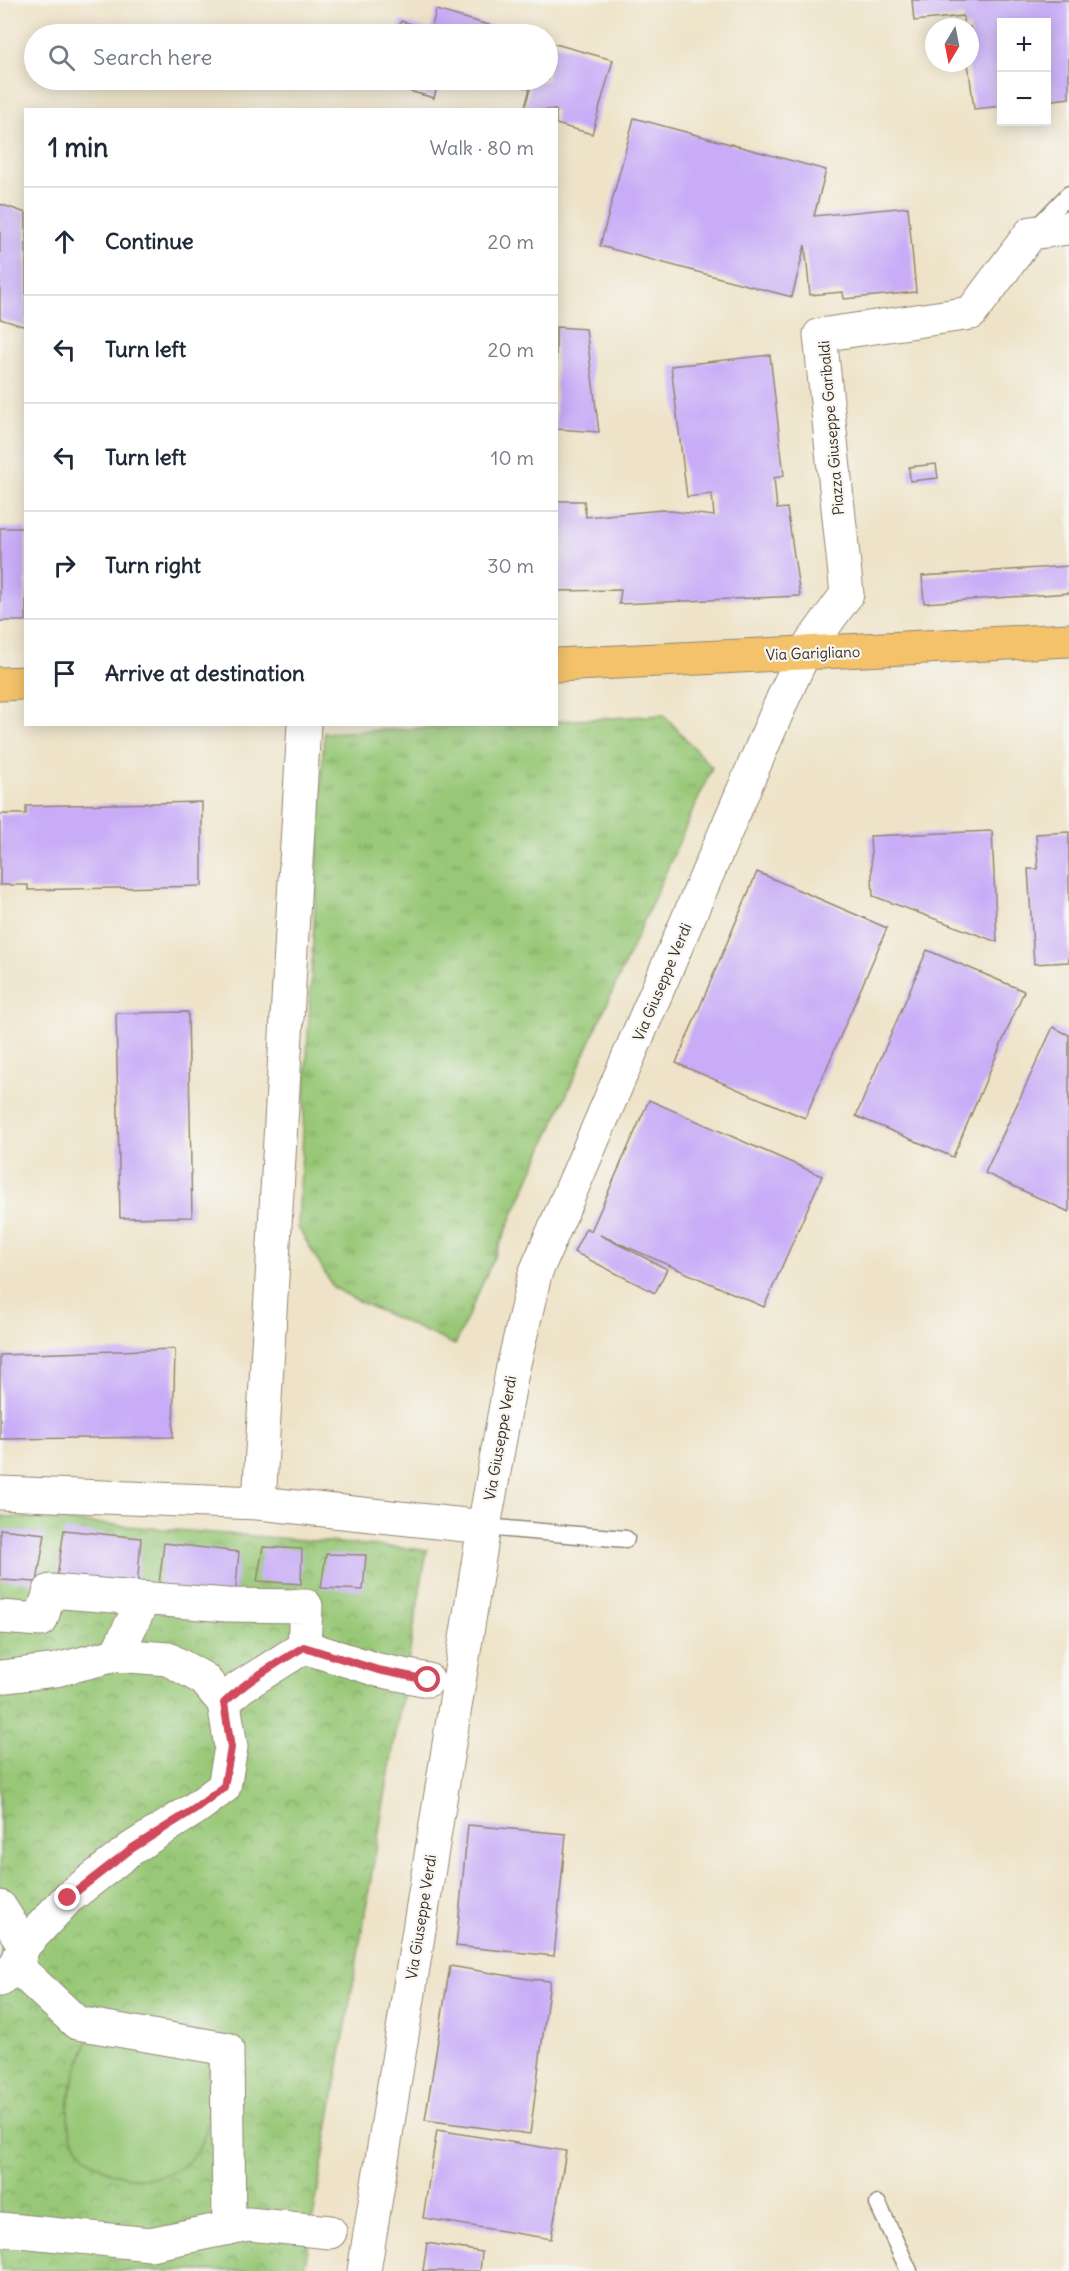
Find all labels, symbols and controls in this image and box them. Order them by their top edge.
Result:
north arrow [925,18,979,72]
map controls [997,18,1051,126]
button: + [997,18,1051,72]
search box [24,24,558,90]
icon: search [45,41,78,74]
text: Search here [93,43,212,71]
button: − [997,72,1051,126]
text: 1 min [48,131,108,164]
text: Walk · 80 m [429,135,534,160]
icon: ahead [48,225,81,258]
text: Continue [105,227,194,255]
text: 20 m [488,229,534,254]
icon: left [48,333,81,366]
text: Turn left [105,335,186,363]
text: 20 m [488,337,534,362]
street label: Piazza Giuseppe Garibaldi [814,340,848,516]
icon: left [48,441,81,474]
text: Turn left [105,443,186,471]
text: 10 m [491,445,534,470]
icon: right [48,549,81,582]
text: Turn right [105,551,201,579]
text: 30 m [487,553,534,578]
street label: Via Garigliano [765,642,861,664]
icon: arrive [48,657,81,690]
text: Arrive at destination [105,659,305,687]
street label: Via Giuseppe Verdi [629,920,695,1044]
street label: Via Giuseppe Verdi [480,1374,520,1502]
route start [414,1666,440,1692]
street label: Via Giuseppe Verdi [402,1853,440,1981]
route end [54,1884,80,1910]

